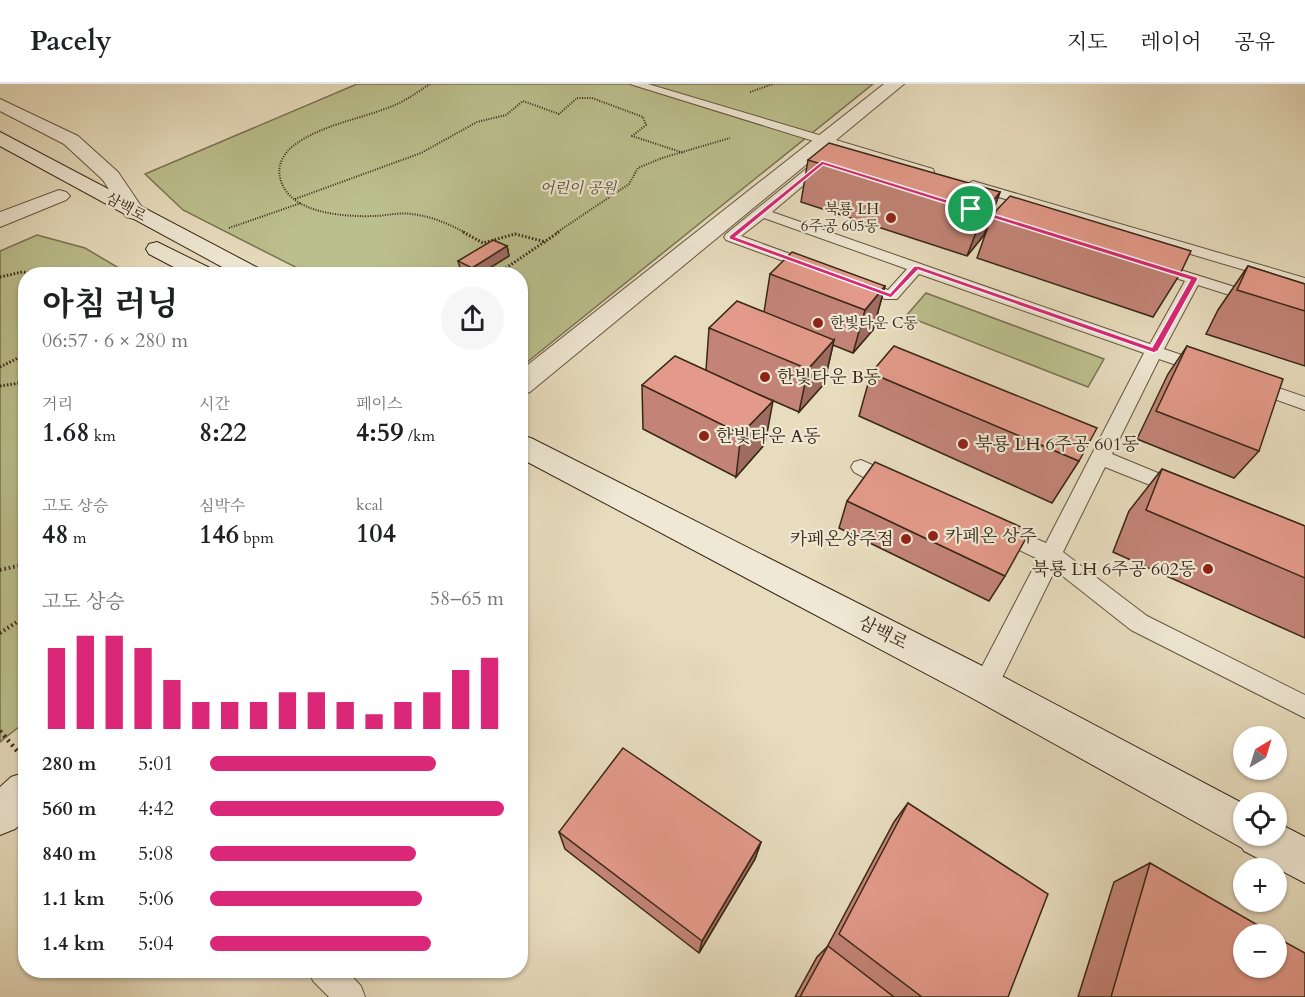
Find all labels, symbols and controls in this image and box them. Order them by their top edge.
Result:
text: Pacely [30,22,112,60]
text: 지도 [1067,28,1108,57]
text: 레이어 [1141,28,1201,57]
text: 공유 [1234,28,1275,57]
park label: 어린이 공원 [540,178,618,198]
pin [945,183,996,234]
street label: 삼백로 [102,188,150,226]
icon: arrive [954,192,987,225]
place label: 북룡 LH 6주공 605동 [801,199,880,236]
marker: 북룡 LH 6주공 605동 [884,211,898,225]
text: 아침 러닝 [42,282,178,327]
button: share [441,287,504,350]
place label: 한빛타운 C동 [830,313,918,333]
marker: 한빛타운 C동 [811,316,825,330]
text: 06:57 · 6 × 280 m [42,327,188,354]
place label: 한빛타운 B동 [777,365,881,390]
marker: 한빛타운 B동 [758,370,772,384]
text: 거리 [42,393,73,415]
text: 시간 [199,393,230,415]
text: 페이스 [356,393,402,415]
text: 1.68 [42,415,90,450]
text: 8:22 [199,415,247,450]
text: 4:59 [356,415,404,450]
place label: 한빛타운 A동 [716,424,821,449]
text: km [90,425,116,447]
text: /km [404,425,435,447]
marker: 한빛타운 A동 [697,429,711,443]
place label: 북룡 LH 6주공 601동 [975,432,1139,457]
marker: 북룡 LH 6주공 601동 [956,437,970,451]
text: kcal [356,494,383,516]
text: 고도 상승 [42,495,108,517]
text: 심박수 [199,495,245,517]
text: 104 [356,516,396,551]
text: 48 [42,517,69,552]
text: 146 [199,517,239,552]
place label: 카페온 상주 [945,524,1037,549]
text: m [69,527,86,549]
text: bpm [239,527,274,549]
place label: 카페온상주점 [790,527,894,552]
marker: 카페온 상주 [926,529,940,543]
marker: 카페온상주점 [899,532,913,546]
place label: 북룡 LH 6주공 602동 [1032,557,1196,582]
marker: 북룡 LH 6주공 602동 [1201,562,1215,576]
text: 58–65 m [430,585,504,612]
text: 고도 상승 [42,588,125,615]
street label: 삼백로 [854,610,912,656]
north arrow [1233,726,1287,780]
map controls [1233,726,1287,978]
text: 280 m [42,750,97,777]
text: 5:01 [138,750,174,777]
button: locate [1233,792,1287,846]
text: 560 m [42,795,97,822]
text: 4:42 [138,795,174,822]
text: 840 m [42,840,97,867]
text: 5:08 [138,840,174,867]
button: + [1233,858,1287,912]
text: 1.1 km [42,885,105,912]
text: 5:06 [138,885,174,912]
button: − [1233,924,1287,978]
text: 1.4 km [42,930,105,957]
text: 5:04 [138,930,174,957]

